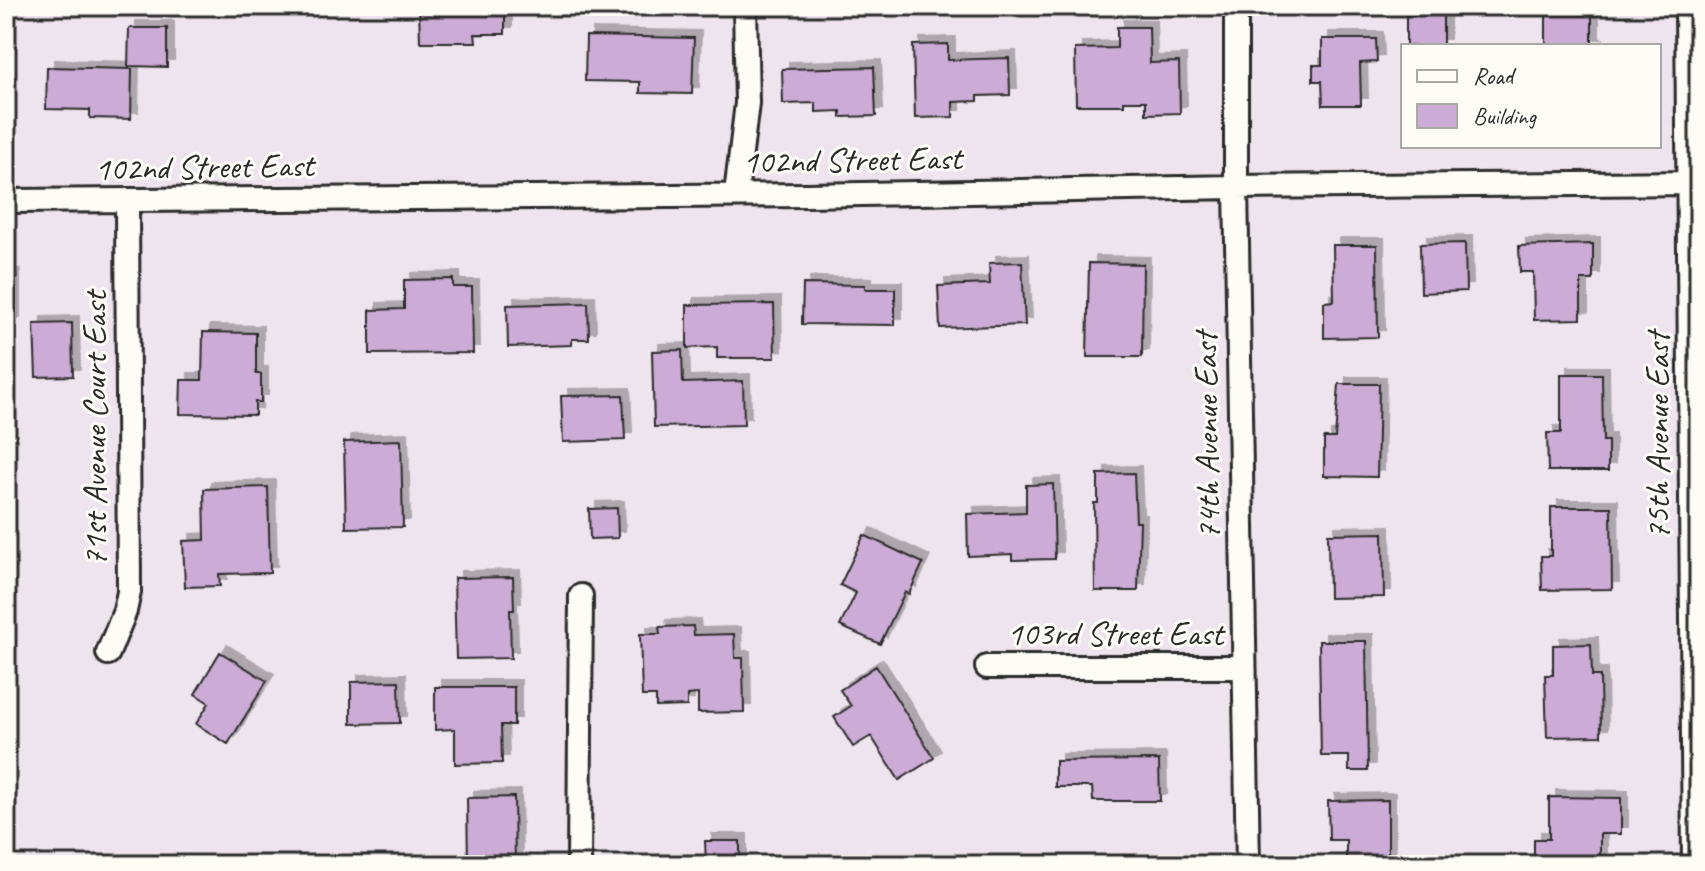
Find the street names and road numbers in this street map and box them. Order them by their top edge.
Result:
street label: 102nd Street East [742,136,966,183]
street label: 102nd Street East [94,143,318,190]
street label: 71st Avenue Court East [73,288,116,567]
street label: 74th Avenue East [1183,327,1230,540]
street label: 75th Avenue East [1636,327,1679,540]
street label: 103rd Street East [1007,612,1227,655]

